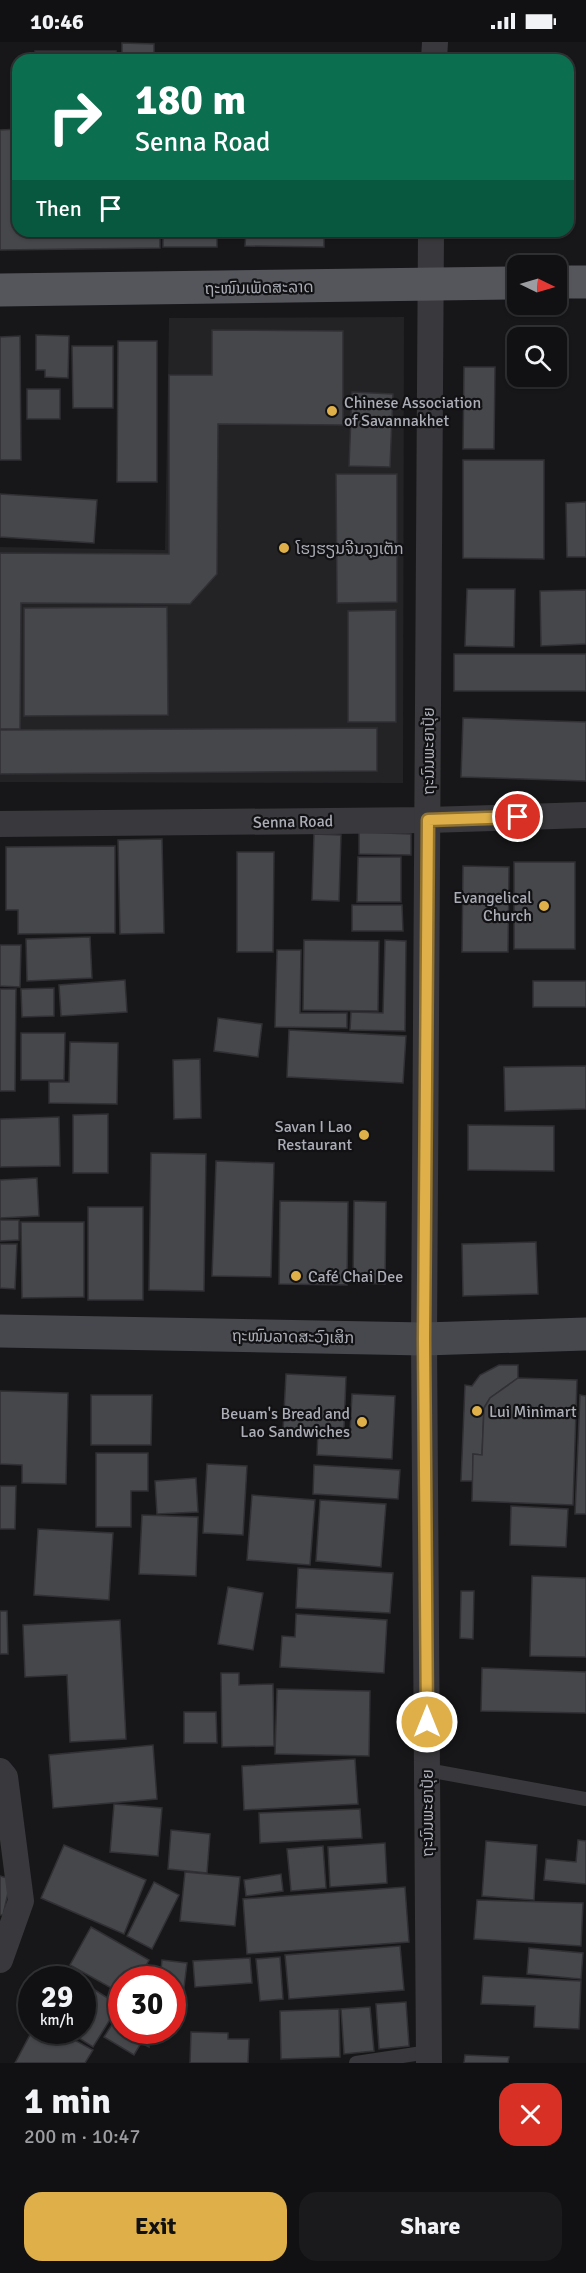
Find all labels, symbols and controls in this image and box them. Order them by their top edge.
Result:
text: 10:46 [30,8,84,35]
text: 180 m [135,75,246,126]
icon: right [36,78,114,156]
text: Senna Road [135,126,270,159]
icon: arrive [94,192,127,225]
text: Then [36,195,82,222]
north arrow [507,255,567,315]
map controls [507,255,567,387]
street label: ຖະໜົນເພັດສະລາດ [204,277,314,299]
button: search [507,327,567,387]
place label: Chinese Association of Savannakhet [344,393,481,431]
marker: Chinese Association of Savannakhet [325,404,339,418]
place label: ໂຮງຮຽນຈີນຈຸງເຕັກ [295,539,404,559]
marker: ໂຮງຮຽນຈີນຈຸງເຕັກ [277,541,291,555]
street label: ຖະນົນພະຍາປຸ້ຍ [419,707,439,795]
pin [492,791,543,842]
icon: arrive [501,800,534,833]
street label: Senna Road [253,811,333,833]
place label: Evangelical Church [453,888,532,926]
marker: Evangelical Church [537,899,551,913]
place label: Savan I Lao Restaurant [275,1117,352,1155]
marker: Savan I Lao Restaurant [357,1128,371,1142]
place label: Café Chai Dee [308,1267,403,1287]
marker: Café Chai Dee [289,1269,303,1283]
street label: ຖະໜົນລາດສະວົງເສິກ [232,1326,354,1348]
place label: Lui Minimart [489,1402,577,1422]
place label: Beuam's Bread and Lao Sandwiches [220,1404,350,1442]
marker: Lui Minimart [470,1404,484,1418]
marker: Beuam's Bread and Lao Sandwiches [355,1415,369,1429]
position arrow [395,1690,459,1754]
street label: ຖະນົນພະຍາປຸ້ຍ [418,1769,438,1857]
speed limit sign: 30 [108,1966,186,2044]
text: 29 [41,1979,73,2016]
text: km/h [40,2011,74,2029]
text: 1 min [24,2079,111,2124]
button: close [499,2083,562,2146]
text: 200 m · 10:47 [24,2124,140,2149]
button: Exit [24,2192,287,2261]
button: Share [299,2192,562,2261]

